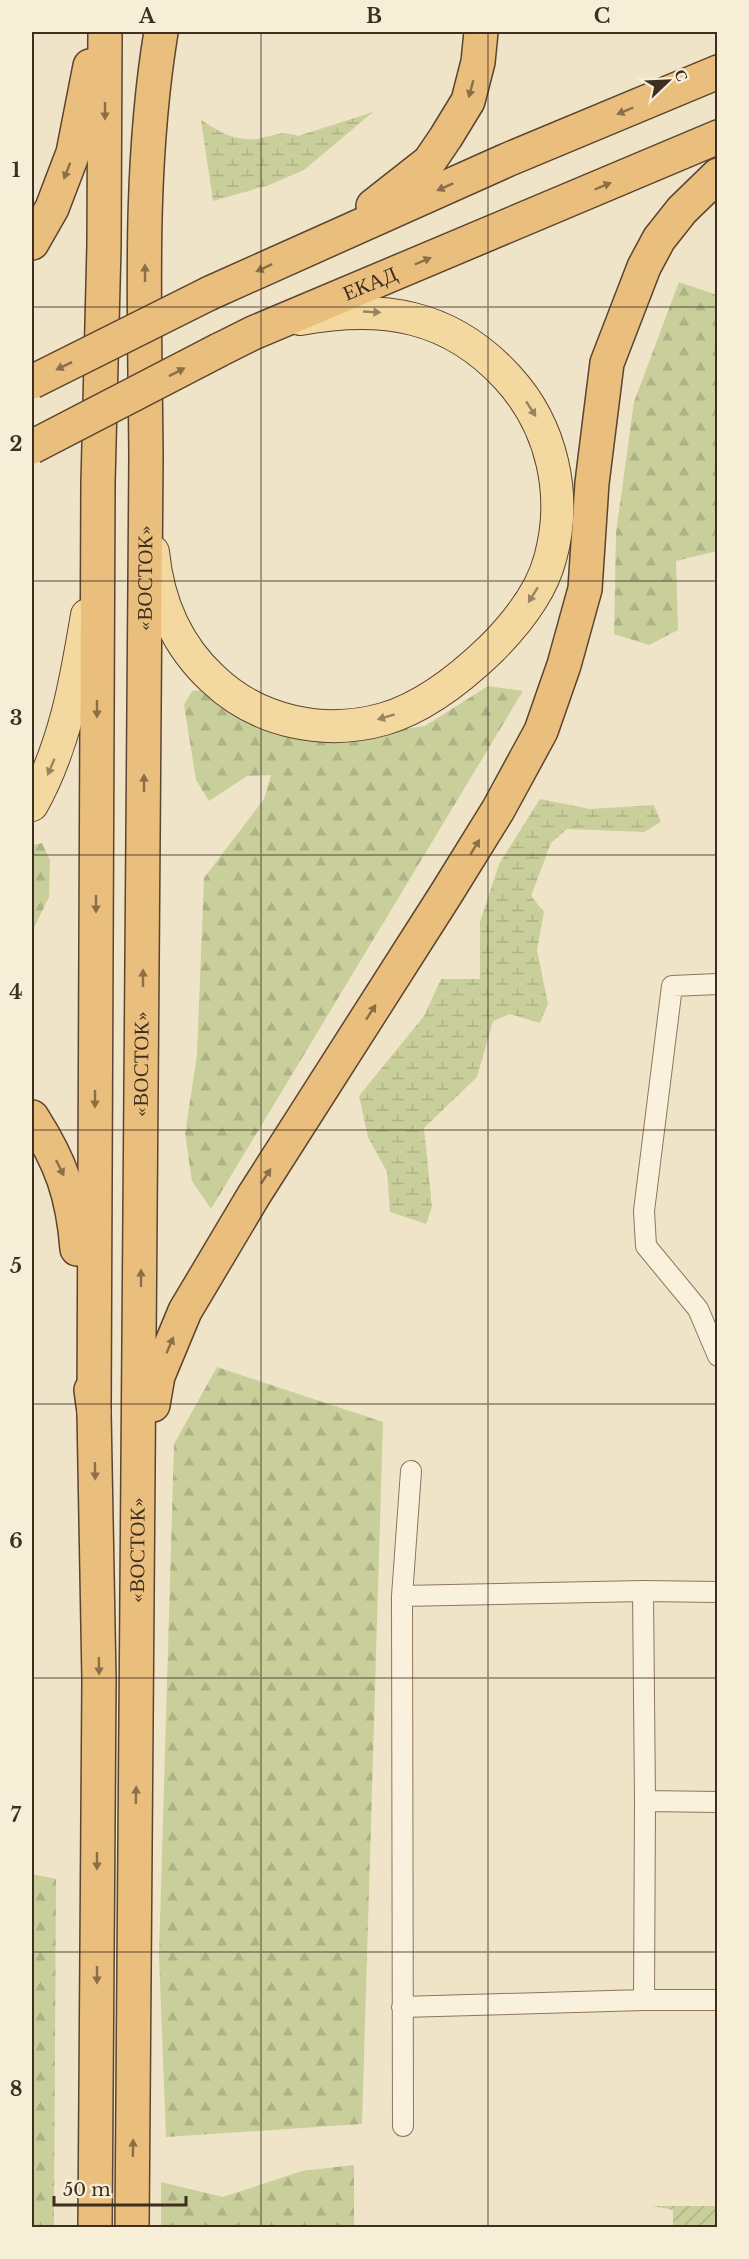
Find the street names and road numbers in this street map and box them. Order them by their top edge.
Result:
street label: ЕКАД [339,261,401,307]
street label: «ВОСТОК» [132,525,158,631]
street label: «ВОСТОК» [128,1011,155,1117]
street label: «ВОСТОК» [124,1497,151,1603]

